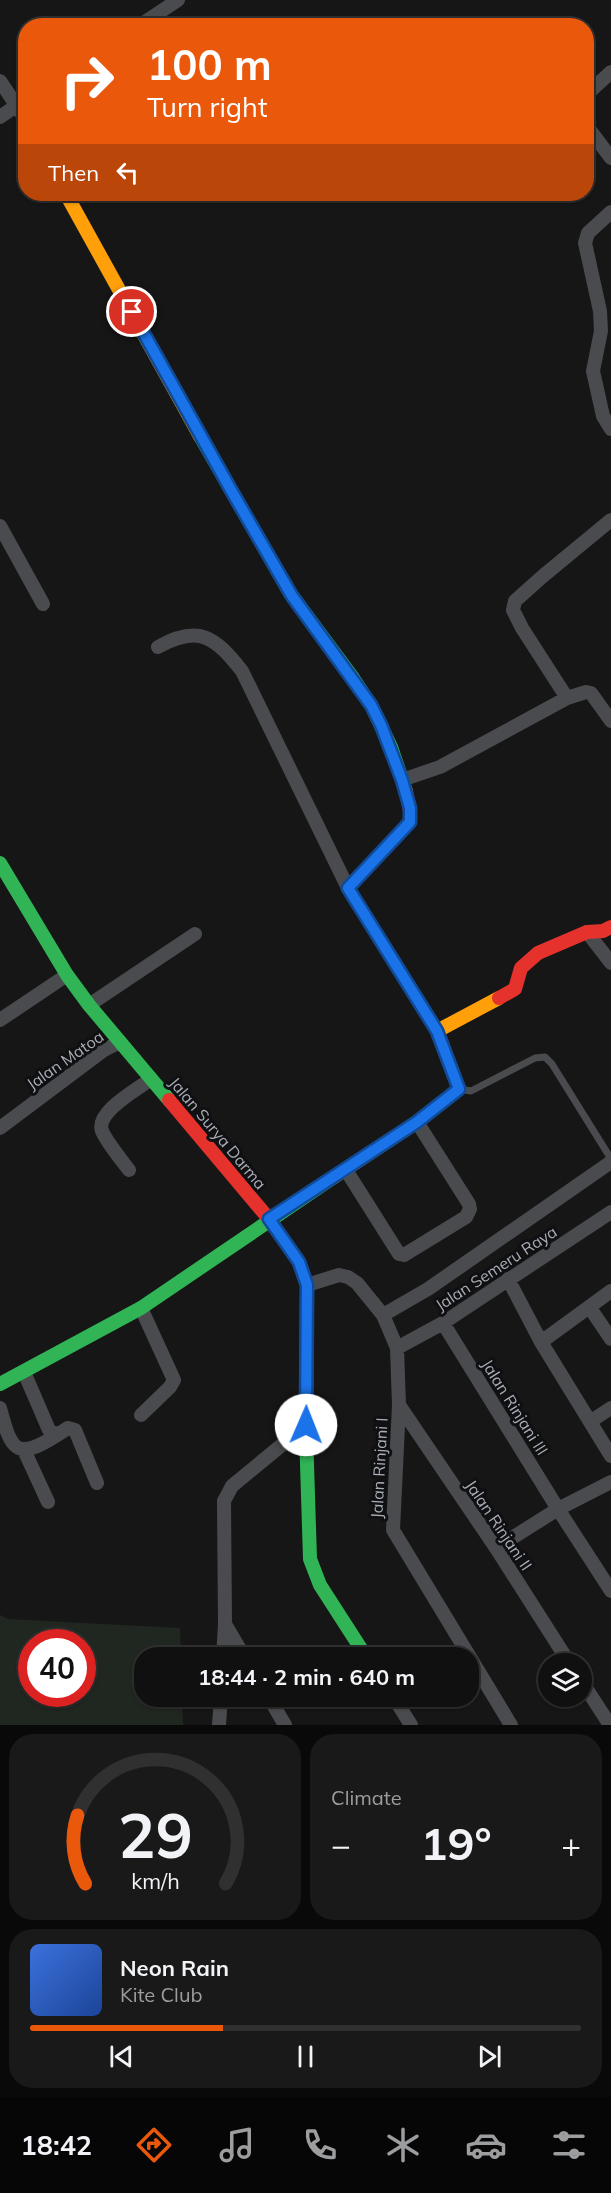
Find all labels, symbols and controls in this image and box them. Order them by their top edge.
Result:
text: 100 m [147,38,272,91]
icon: right [48,42,126,120]
text: Turn right [147,90,267,124]
icon: left [111,156,144,189]
text: Then [48,159,99,187]
pin [106,286,157,337]
icon: arrive [115,295,148,328]
street label: Jalan Matoa [23,1026,107,1094]
street label: Jalan Surya Darma [165,1073,271,1193]
street label: Jalan Semeru Raya [431,1221,561,1315]
street label: Jalan Rinjani III [478,1355,552,1459]
position arrow [274,1393,338,1457]
street label: Jalan Rinjani I [366,1417,392,1519]
street label: Jalan Rinjani II [461,1476,537,1574]
speed limit sign: 40 [18,1629,96,1707]
map controls [538,1653,592,1707]
button: layers [538,1653,592,1707]
text: 18:44 · 2 min · 640 m [198,1663,415,1691]
text: Climate [331,1785,402,1810]
text: 29 [118,1795,192,1874]
text: 19° [420,1815,492,1871]
text: − [331,1824,351,1865]
text: + [561,1824,581,1865]
text: km/h [131,1867,179,1894]
text: Neon Rain [120,1954,229,1982]
text: Kite Club [120,1982,202,2007]
icon: previous [105,2040,138,2073]
icon: pause [289,2040,322,2073]
icon: next [473,2040,506,2073]
icon: directions [133,2124,175,2166]
icon: music [216,2124,258,2166]
icon: phone [299,2124,341,2166]
icon: climate [382,2124,424,2166]
icon: car [465,2124,507,2166]
icon: filters [548,2124,590,2166]
text: 18:42 [21,2128,92,2162]

